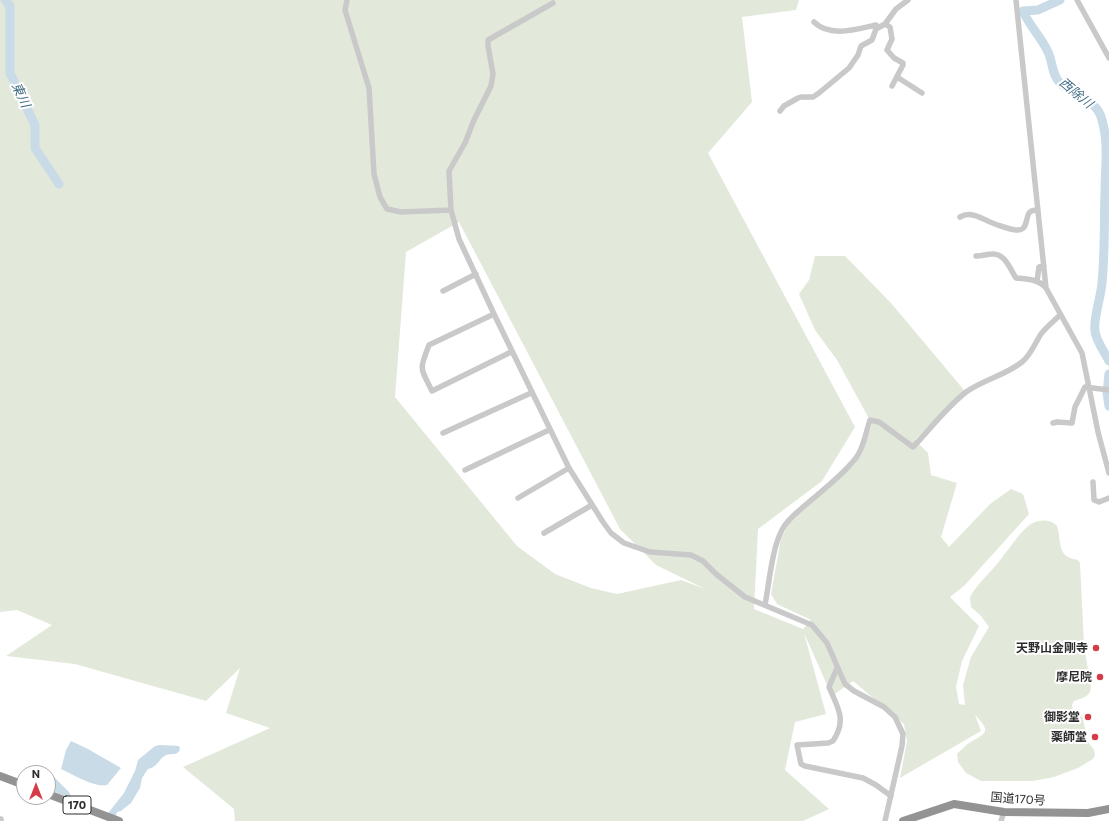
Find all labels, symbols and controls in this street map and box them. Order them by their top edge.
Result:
water label: 西除川 [1056,74,1096,112]
water label: 東川 [8,80,34,110]
place label: 天野山金剛寺 [1016,641,1088,655]
marker: 天野山金剛寺 [1091,643,1101,653]
place label: 摩尼院 [1056,670,1092,684]
marker: 摩尼院 [1095,672,1105,682]
place label: 御影堂 [1044,710,1080,724]
marker: 御影堂 [1083,712,1093,722]
place label: 薬師堂 [1051,730,1087,744]
marker: 薬師堂 [1090,732,1100,742]
north arrow [16,765,56,805]
text: N [32,767,40,780]
street label: 国道170号 [990,790,1046,808]
road number: 170 [63,796,91,814]

